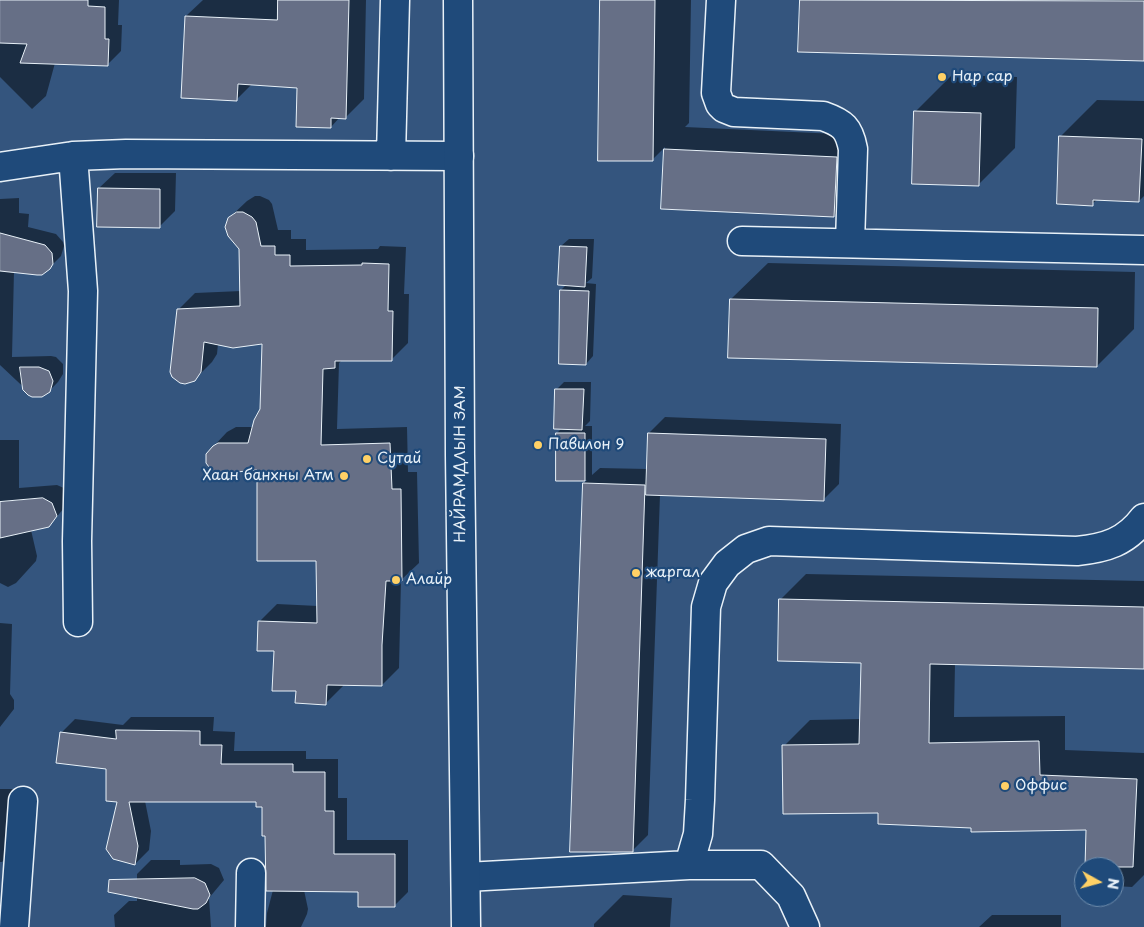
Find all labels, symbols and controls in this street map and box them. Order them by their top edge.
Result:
place label: Нар сар [952,68,1013,86]
marker: Нар сар [936,71,948,83]
street label: НАЙРАМДЛЫН ЗАМ [452,385,470,543]
place label: Павилон 9 [548,436,624,454]
marker: Павилон 9 [532,439,544,451]
place label: Сутай [377,450,421,468]
marker: Сутай [361,453,373,465]
place label: Хаан банхны Атм [203,467,334,485]
marker: Хаан банхны Атм [338,470,350,482]
place label: жаргал [646,564,700,582]
marker: жаргал [630,567,642,579]
place label: Алайр [406,571,452,589]
marker: Алайр [390,574,402,586]
place label: Оффис [1015,777,1067,795]
marker: Оффис [999,780,1011,792]
north arrow [1074,857,1124,907]
text: N [1102,877,1124,891]

